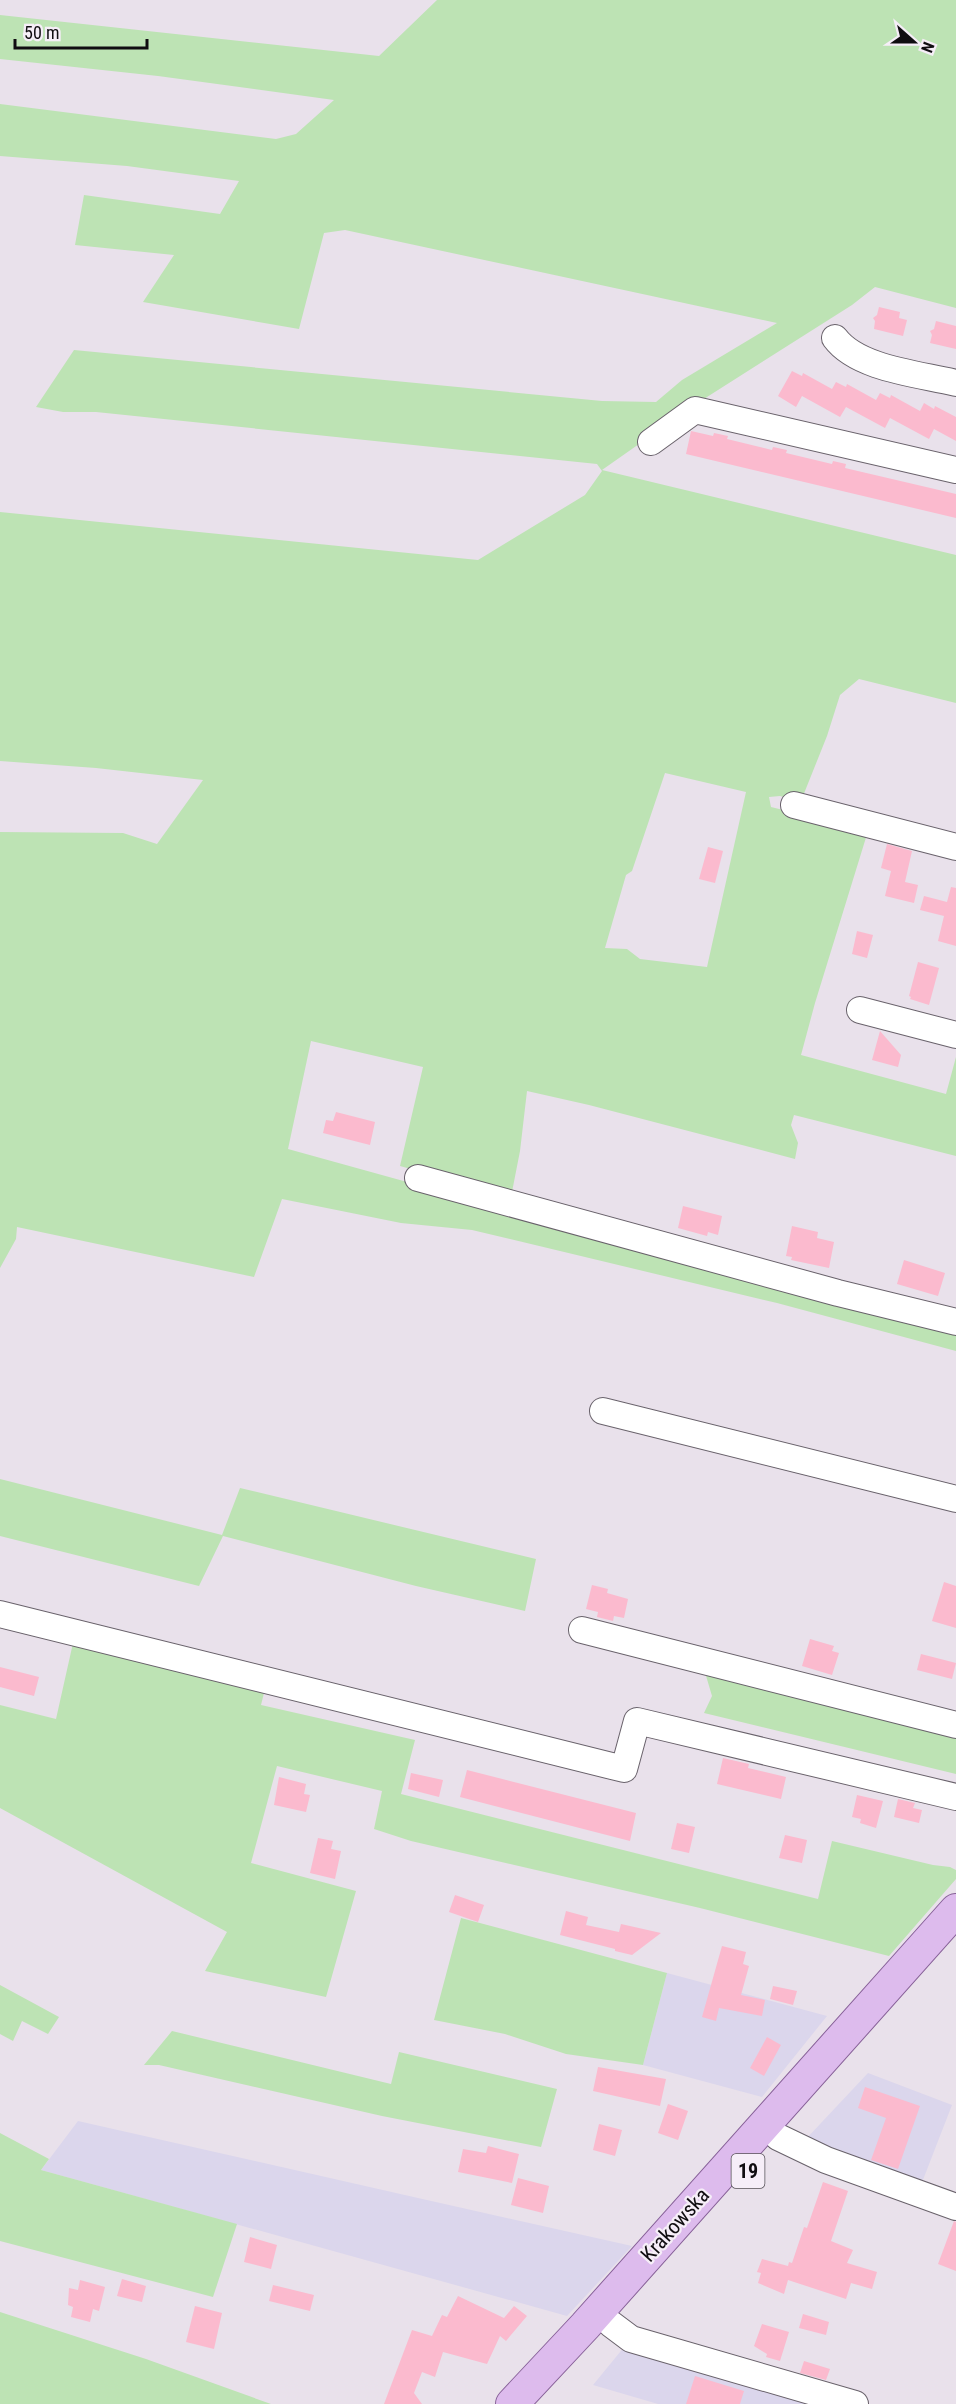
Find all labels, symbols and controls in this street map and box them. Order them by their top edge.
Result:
scale bar [15,12,147,50]
north arrow [884,12,944,72]
text: 50 m [24,22,59,43]
text: N [917,39,938,55]
road number: 19 [732,2154,764,2188]
street label: Krakowska [636,2183,714,2267]

